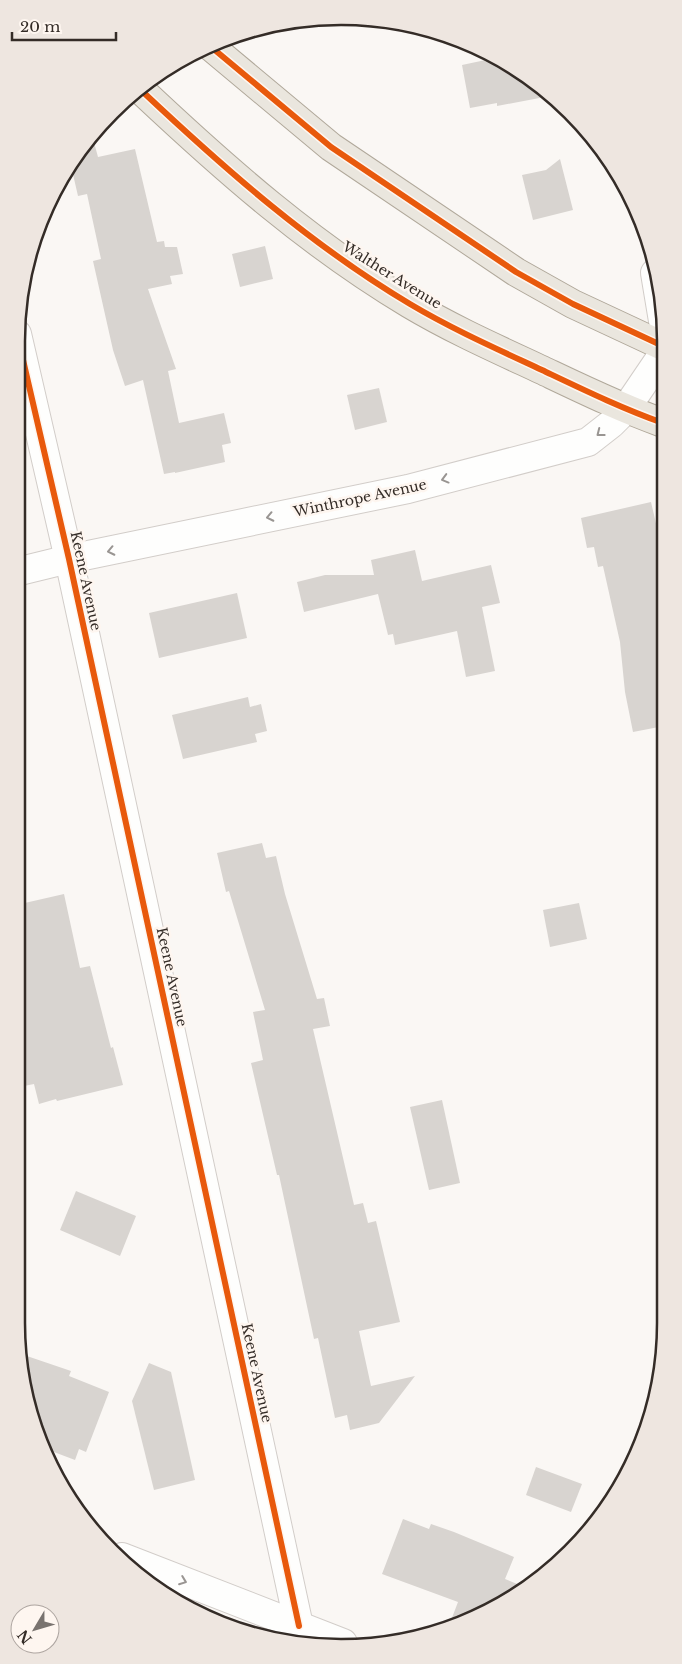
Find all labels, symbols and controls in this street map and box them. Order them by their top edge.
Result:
scale bar [12,10,116,42]
text: 20 m [20,17,60,36]
street label: Walther Avenue [338,237,445,313]
one-way arrow [597,427,606,435]
one-way arrow [441,473,450,484]
street label: Winthrope Avenue [291,475,428,521]
one-way arrow [265,511,274,522]
street label: Keene Avenue [67,530,105,632]
one-way arrow [106,545,115,555]
street label: Keene Avenue [153,926,191,1028]
street label: Keene Avenue [238,1322,276,1424]
one-way arrow [179,1576,187,1586]
north arrow [10,1604,60,1654]
text: N [14,1626,36,1648]

